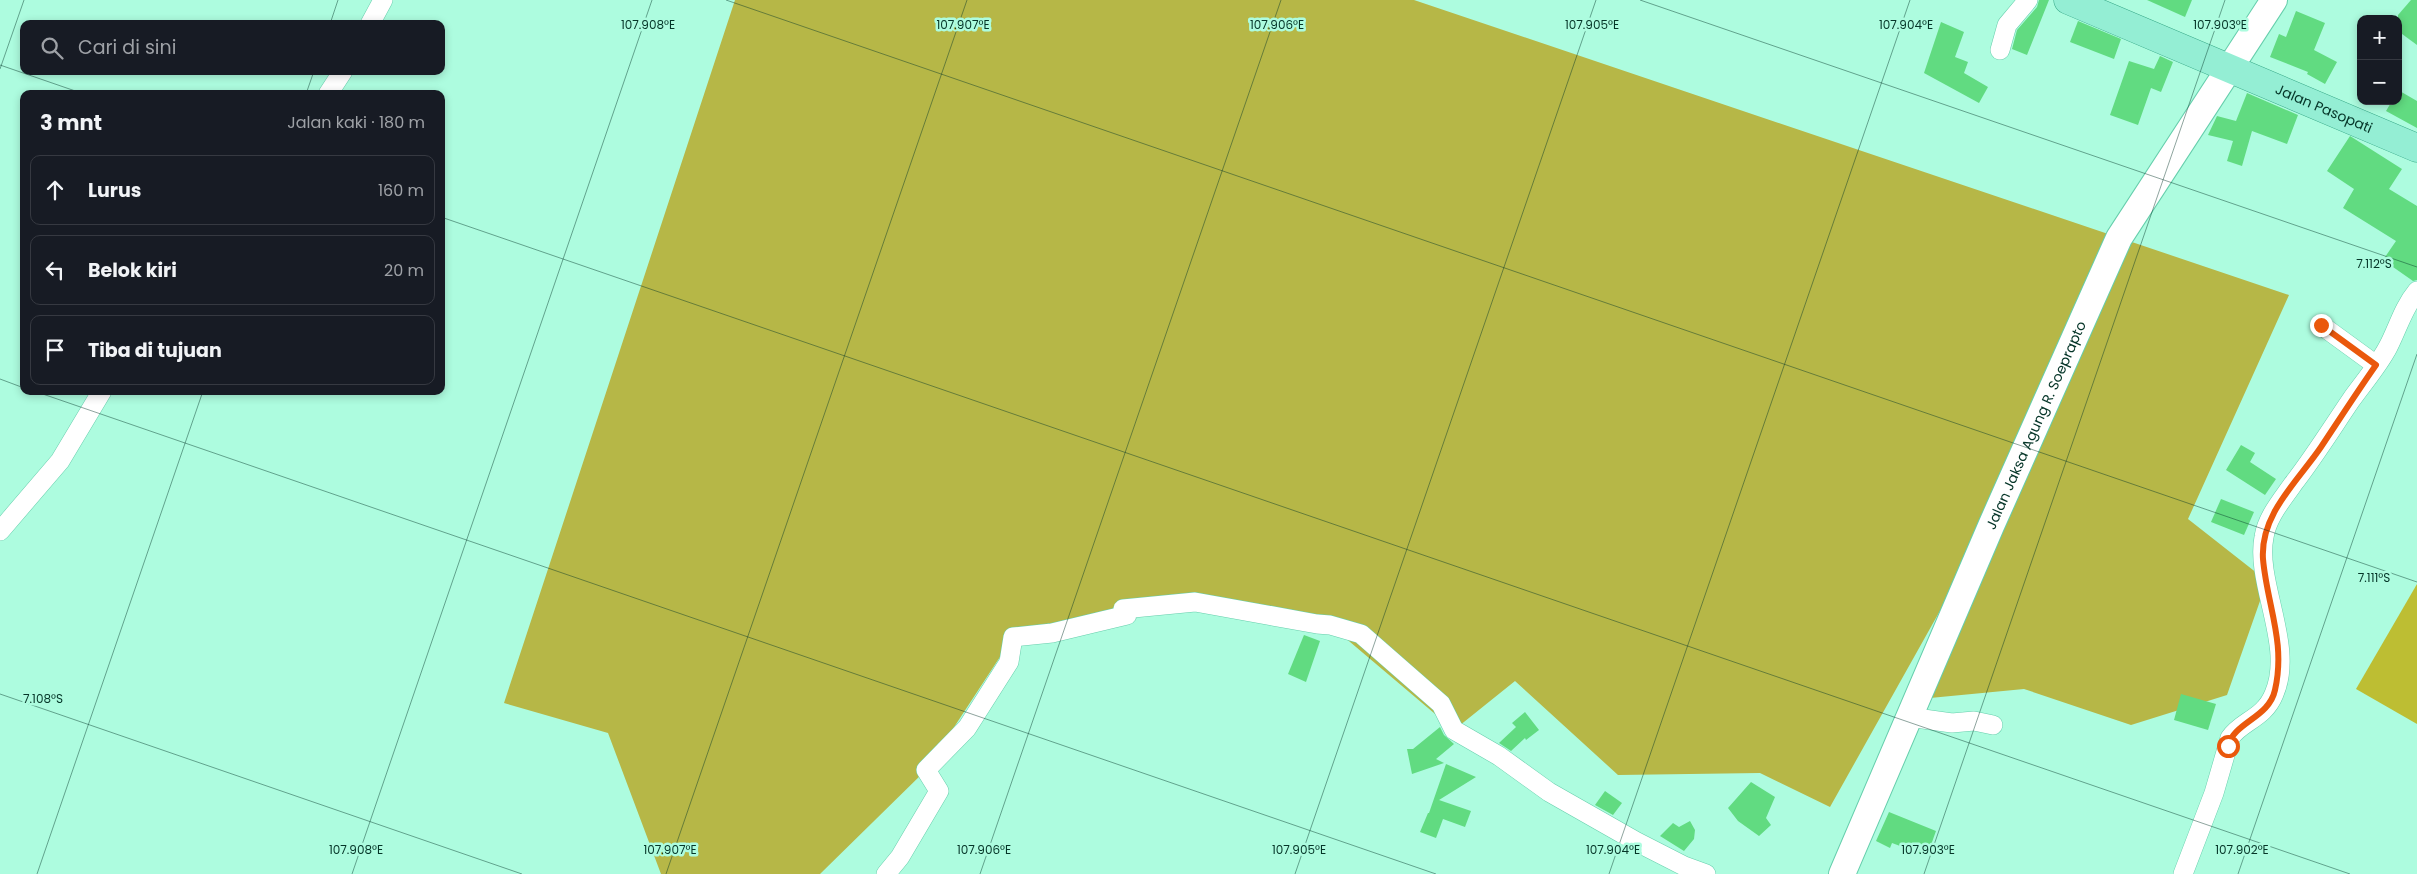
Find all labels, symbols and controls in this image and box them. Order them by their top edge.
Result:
map controls [2357,15,2402,105]
button: + [2357,15,2402,60]
text: 107.908°E [621,16,675,33]
text: 107.907°E [936,16,990,33]
text: 107.906°E [1250,16,1304,33]
text: 107.905°E [1565,16,1619,33]
text: 107.904°E [1879,16,1933,33]
text: 107.903°E [2193,16,2247,33]
search box [20,20,445,75]
icon: search [38,34,66,62]
text: Cari di sini [78,34,176,61]
button: − [2357,60,2402,105]
street label: Jalan Pasopati [2272,79,2376,138]
text: 3 mnt [40,108,102,137]
text: Jalan kaki · 180 m [287,111,425,134]
icon: ahead [41,176,69,204]
text: Lurus [88,177,141,204]
text: 160 m [378,179,424,202]
text: 7.112°S [2356,255,2392,272]
icon: left [41,256,69,284]
text: Belok kiri [88,257,177,284]
text: 20 m [384,259,424,282]
route end [2310,314,2333,337]
street label: Jalan Jaksa Agung R. Soeprapto [1981,318,2091,532]
icon: arrive [41,336,69,364]
text: Tiba di tujuan [88,337,222,364]
text: 7.111°S [2358,569,2390,586]
text: 7.108°S [23,690,63,707]
route start [2217,735,2240,758]
text: 107.908°E [329,841,383,858]
text: 107.907°E [643,841,697,858]
text: 107.906°E [957,841,1011,858]
text: 107.905°E [1272,841,1326,858]
text: 107.904°E [1586,841,1640,858]
text: 107.903°E [1901,841,1955,858]
text: 107.902°E [2215,841,2269,858]

